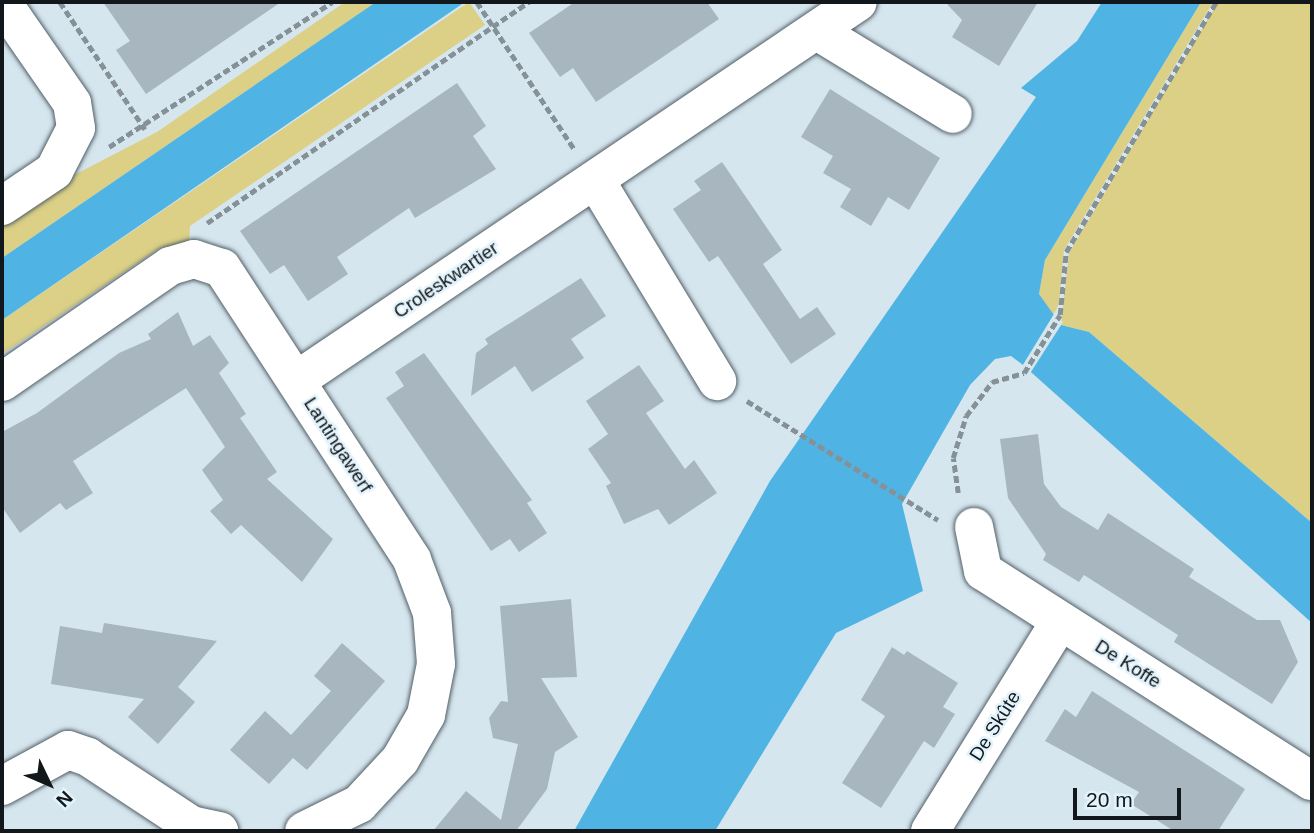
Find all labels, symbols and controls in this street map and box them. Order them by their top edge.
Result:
street label: Croleskwartier [389,237,503,323]
street label: Lantingawerf [299,393,377,497]
street label: De Koffe [1091,635,1165,693]
street label: De Skûte [965,687,1025,765]
north arrow [14,749,84,819]
scale bar [1076,774,1184,818]
text: N [52,787,77,811]
text: 20 m [1086,788,1133,811]

